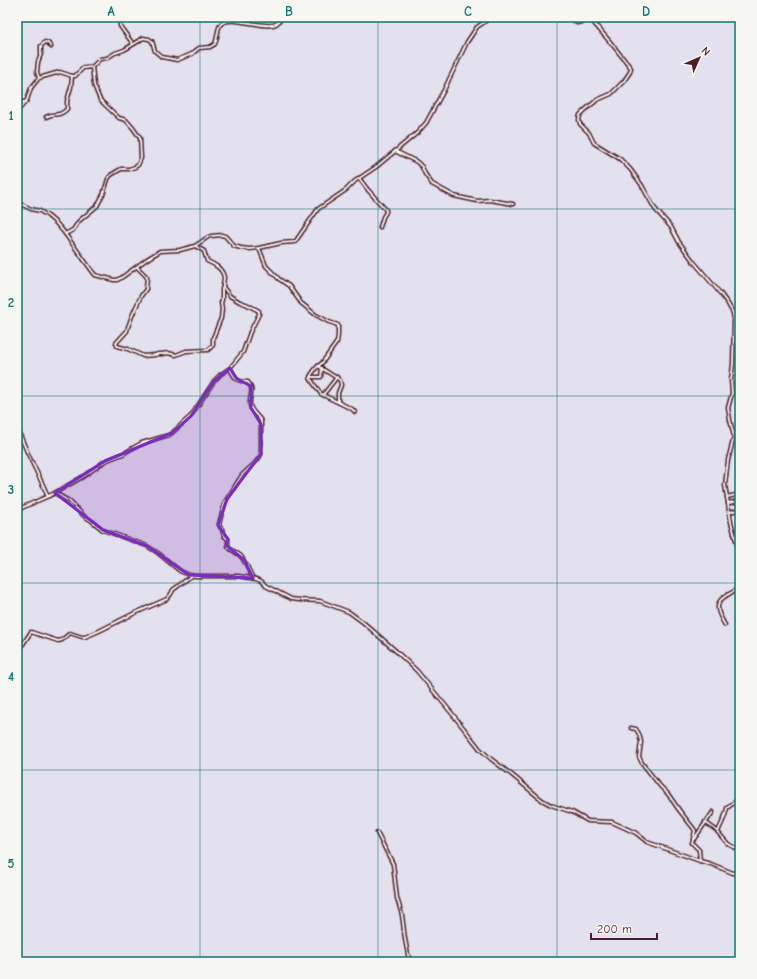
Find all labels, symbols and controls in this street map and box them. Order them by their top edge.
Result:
text: A [107,4,115,19]
text: B [285,4,293,19]
text: C [464,4,472,19]
text: D [642,4,650,19]
north arrow [679,38,719,78]
text: N [699,44,713,58]
text: 1 [8,108,14,123]
text: 2 [8,295,14,310]
text: 3 [8,482,14,497]
text: 4 [8,669,14,684]
text: 5 [8,856,15,871]
scale bar [591,915,657,941]
text: 200 m [597,922,632,936]

